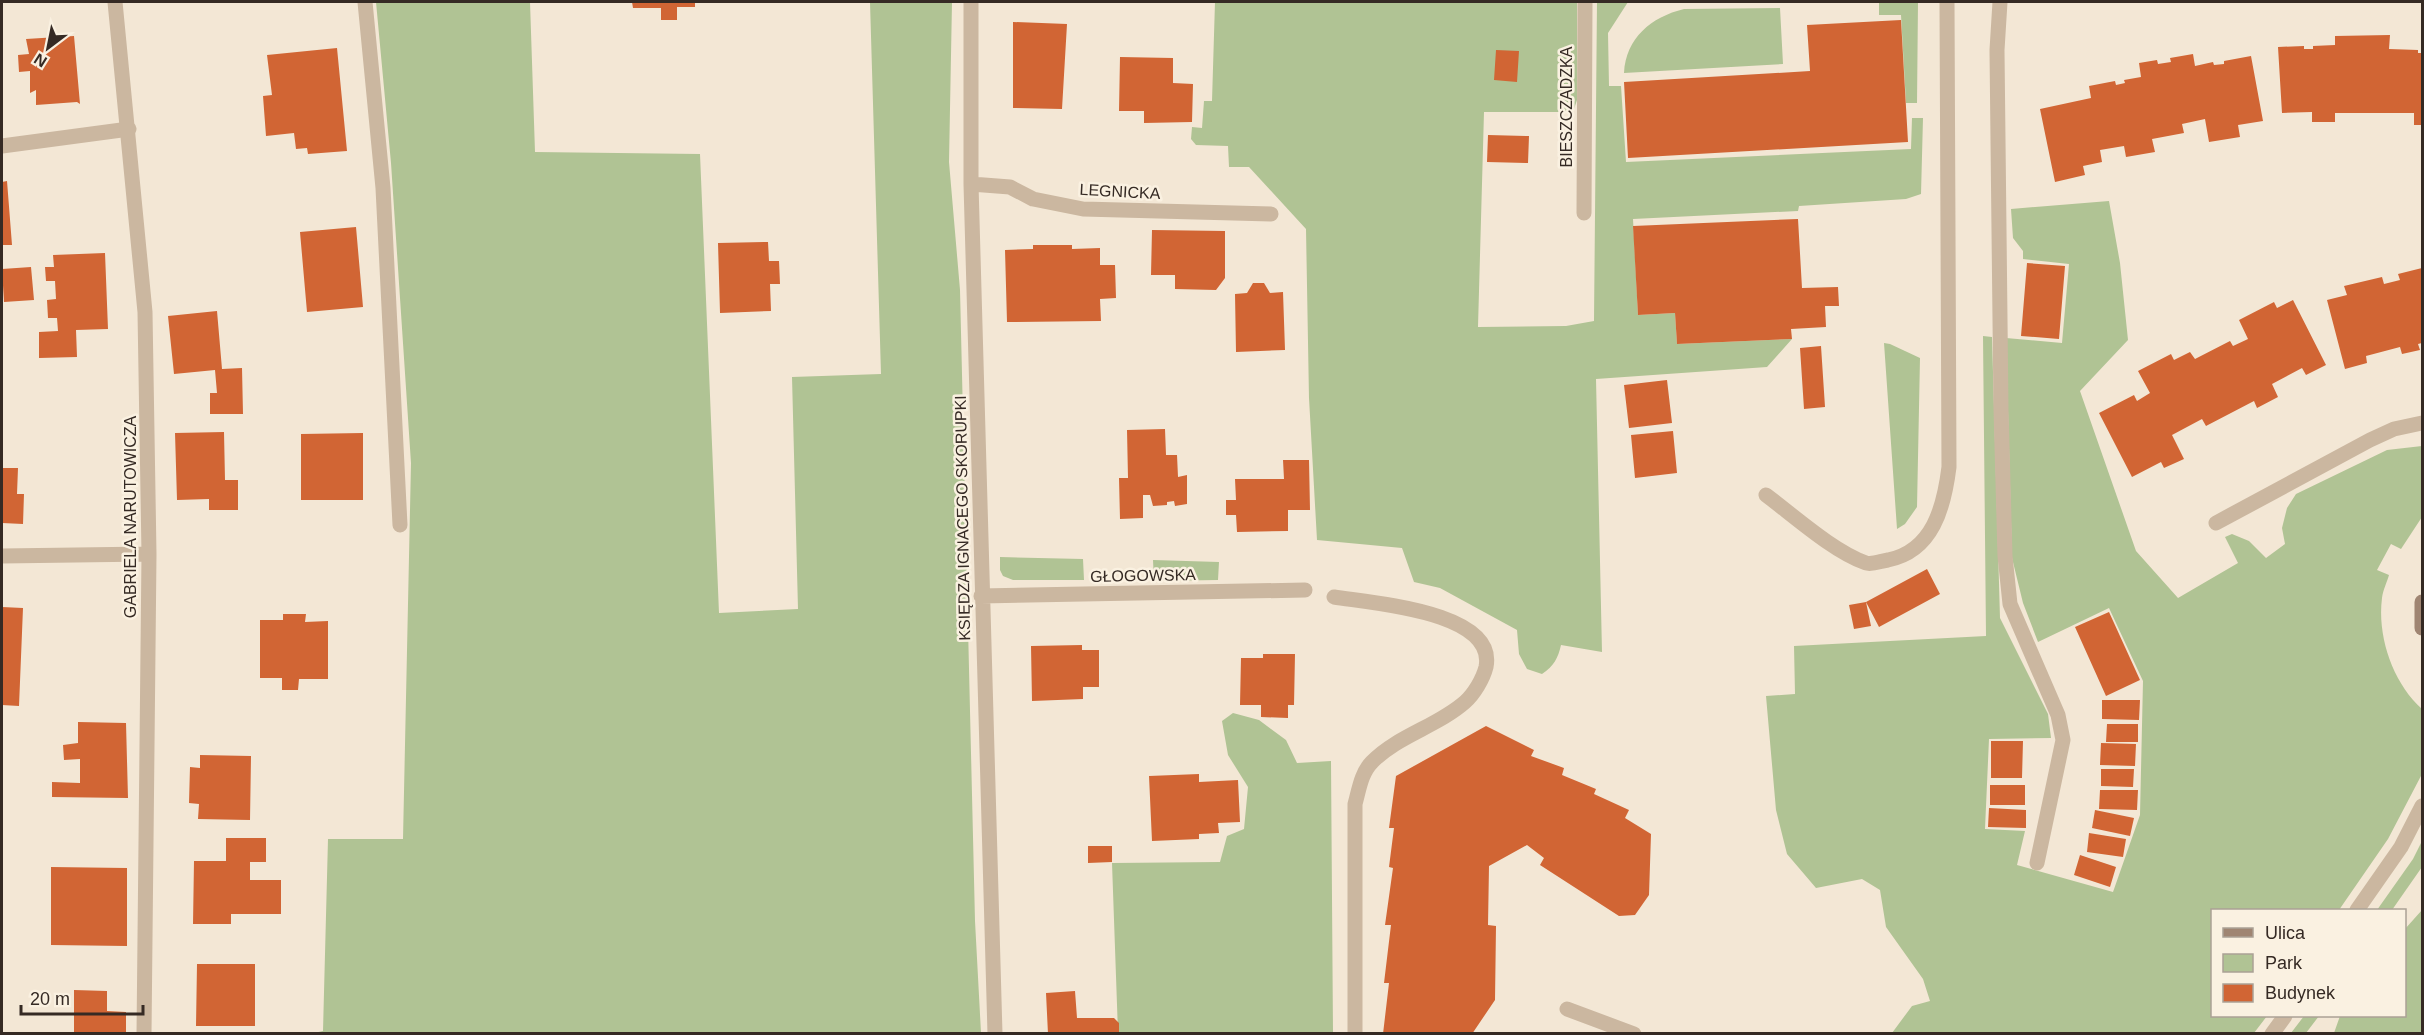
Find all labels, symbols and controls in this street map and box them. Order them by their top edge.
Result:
north arrow [18,18,78,78]
street label: BIESZCZADZKA [1558,46,1575,167]
text: N [31,50,50,71]
street label: LEGNICKA [1079,181,1161,202]
street label: KSIĘDZA IGNACEGO SKORUPKI [952,395,973,641]
street label: GABRIELA NARUTOWICZA [122,415,139,618]
street label: GŁOGOWSKA [1090,566,1196,585]
legend [2211,909,2406,1017]
text: Ulica [2265,923,2306,943]
text: Park [2265,953,2303,973]
scale bar [21,978,142,1016]
text: Budynek [2265,983,2336,1003]
text: 20 m [30,989,70,1009]

